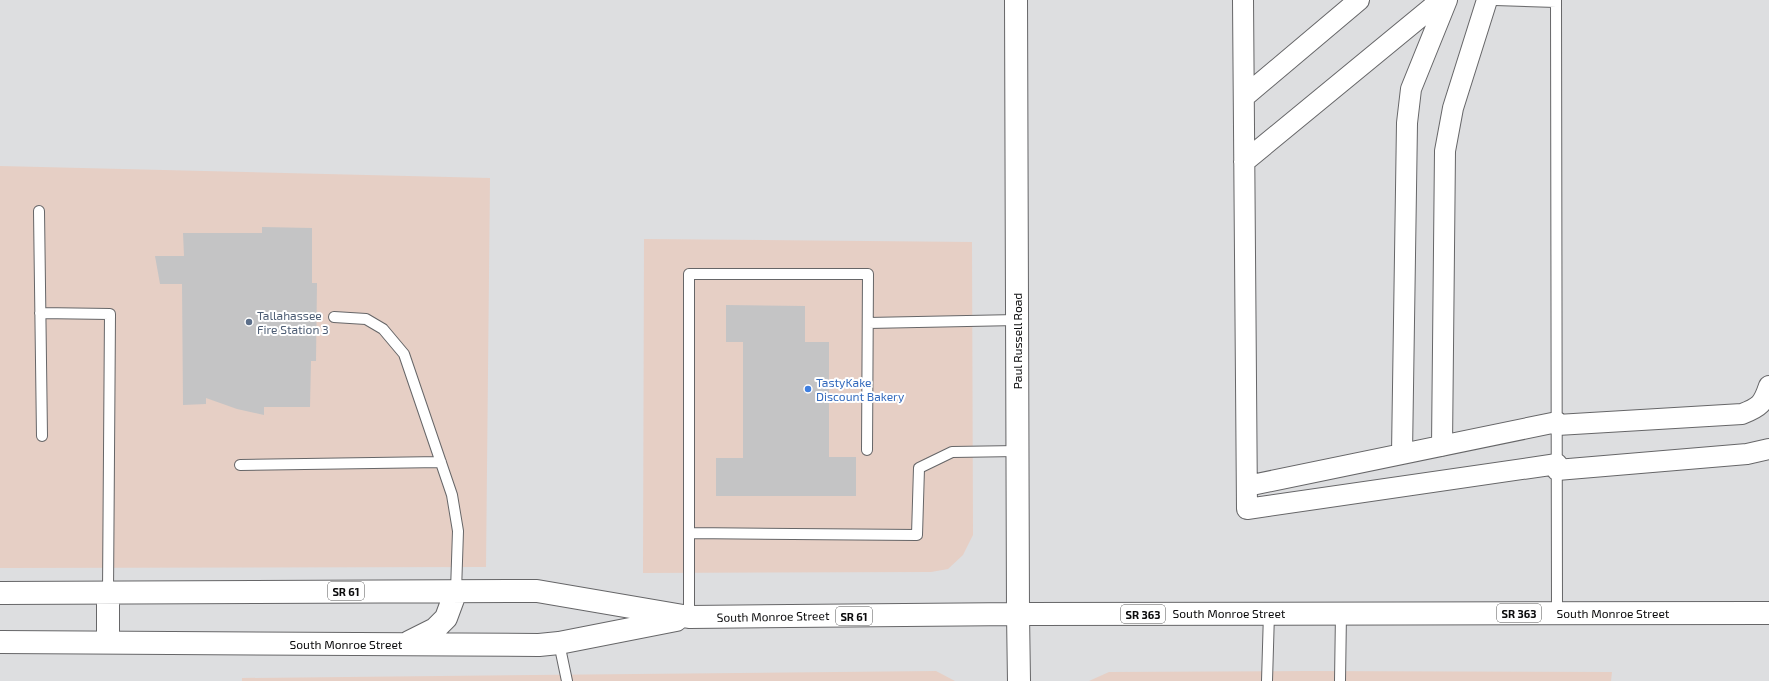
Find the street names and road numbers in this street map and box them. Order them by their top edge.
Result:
street label: Paul Russell Road [1010,293,1024,389]
road number: SR 61 [328,582,364,600]
road number: SR 363 [1497,604,1541,622]
road number: SR 363 [1121,605,1165,623]
street label: South Monroe Street [1173,606,1286,620]
street label: South Monroe Street [1557,606,1670,620]
road number: SR 61 [836,607,872,625]
street label: South Monroe Street [716,608,830,624]
street label: South Monroe Street [290,637,403,651]

